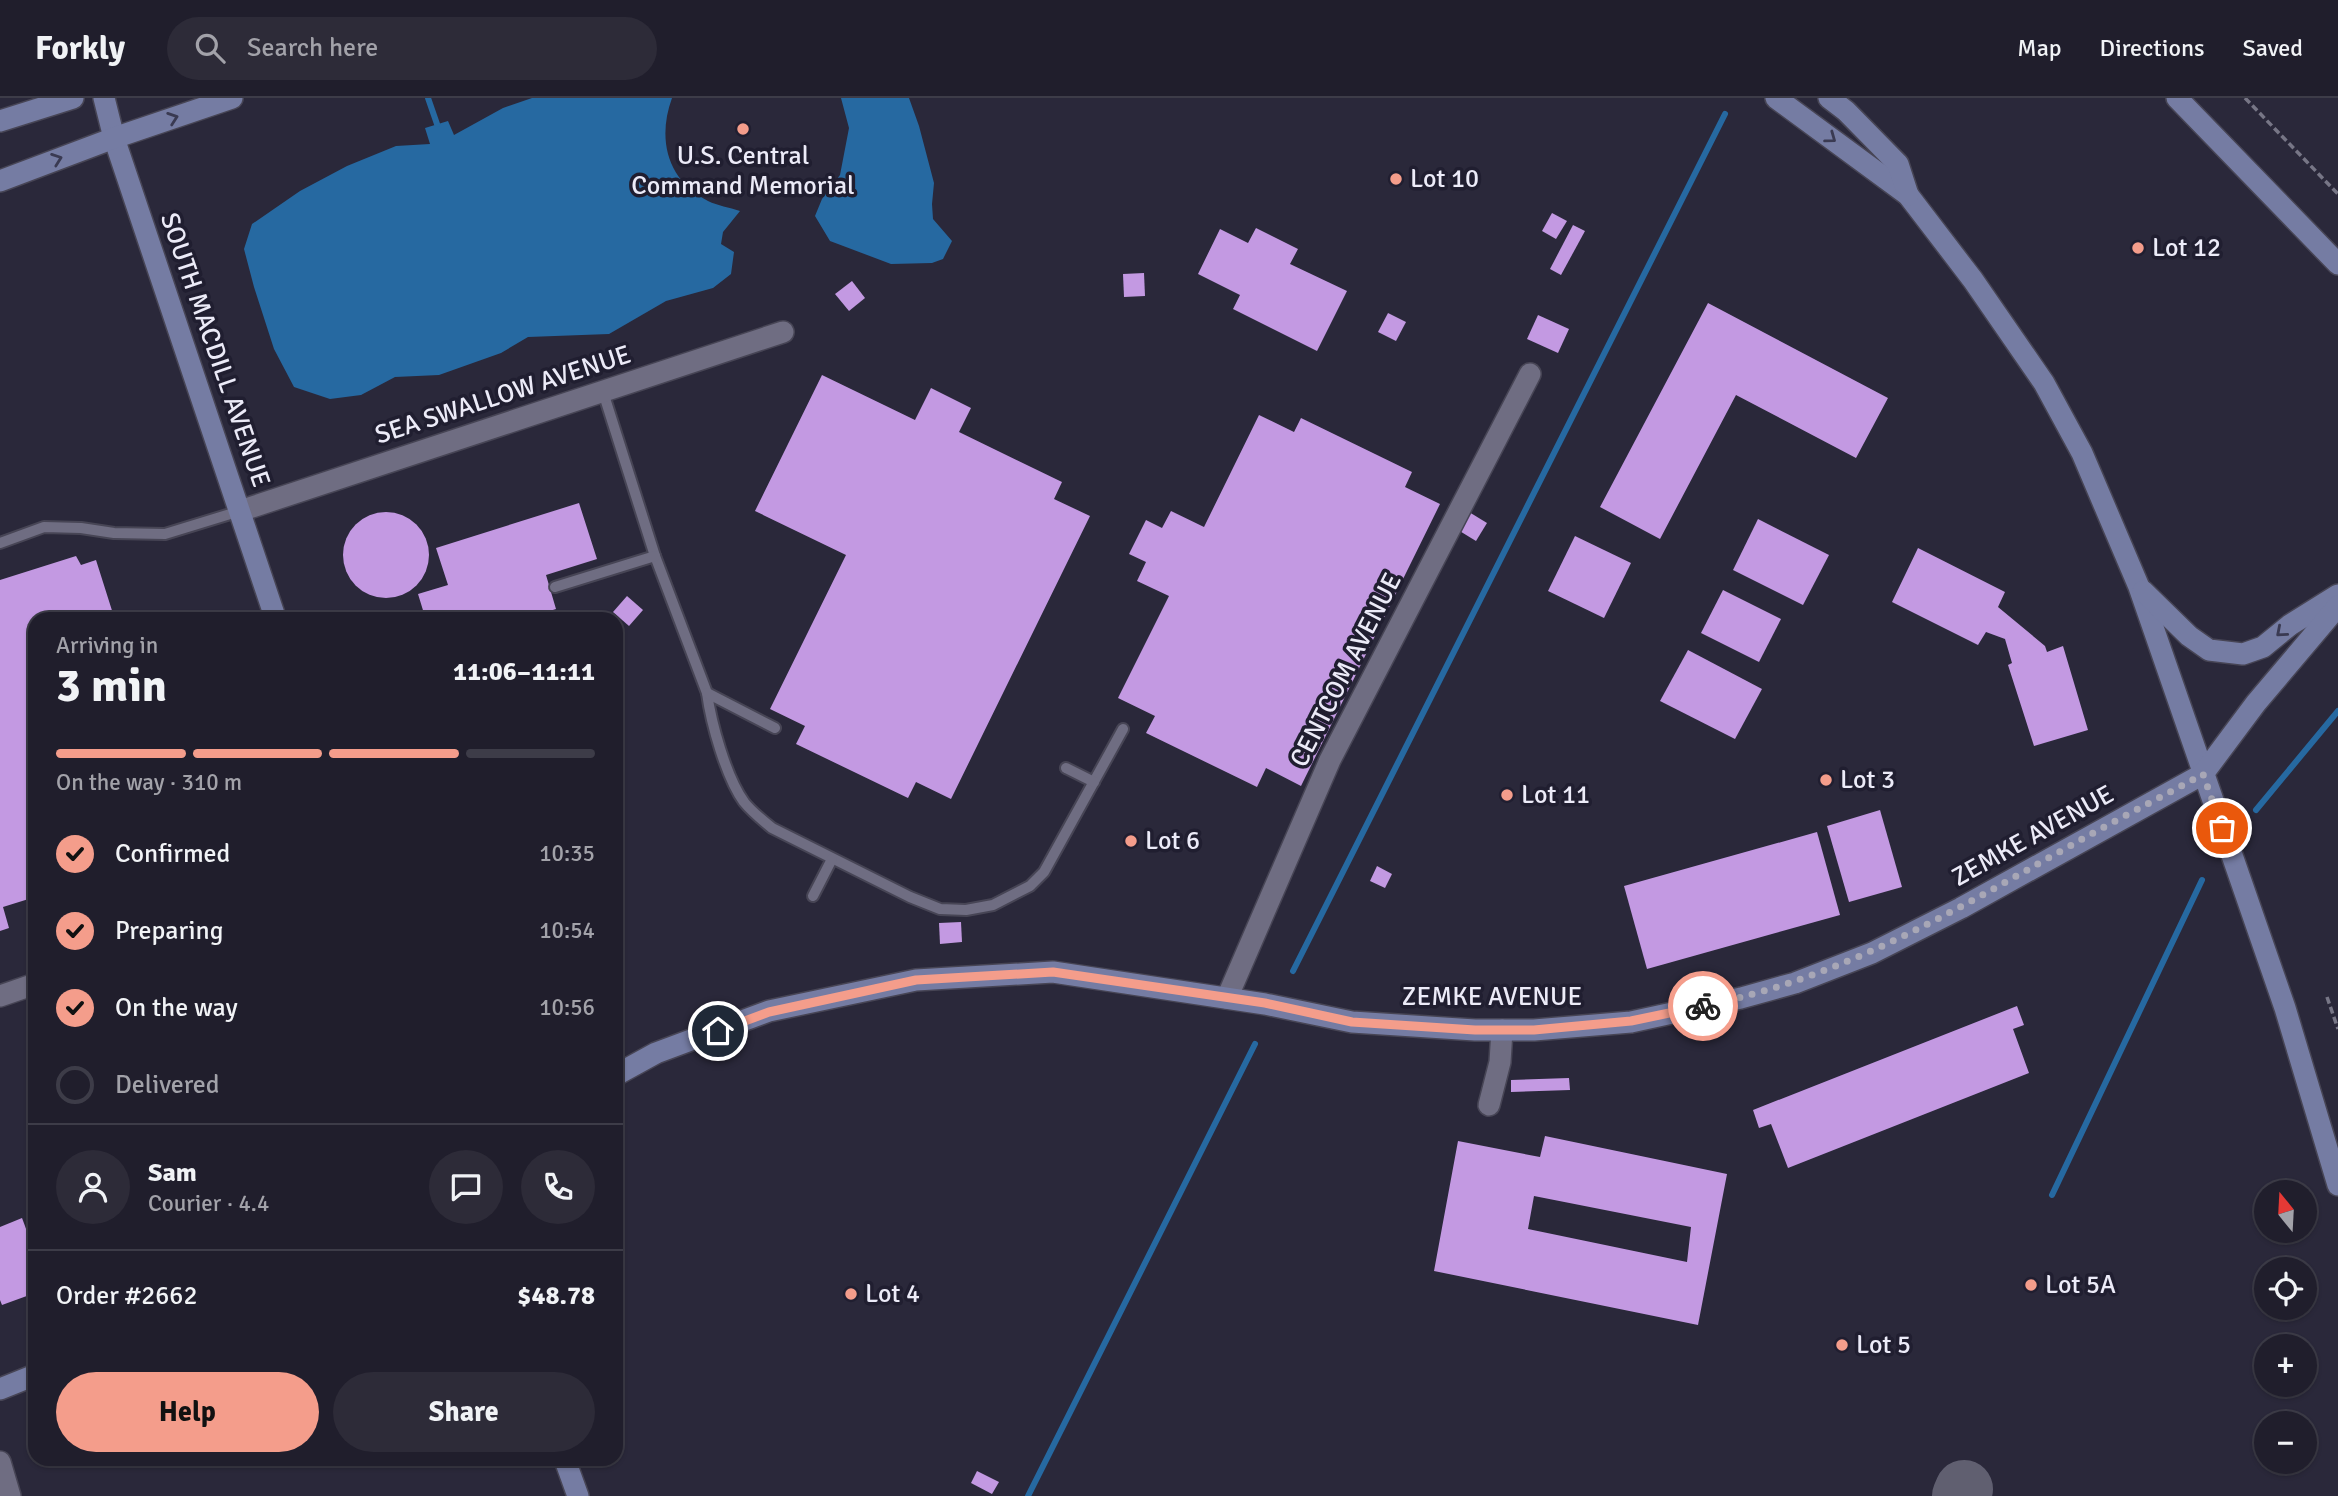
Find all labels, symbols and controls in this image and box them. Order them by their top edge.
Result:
search box [167,17,657,80]
text: Forkly [35,28,125,69]
icon: search [191,29,229,67]
text: Search here [247,32,378,64]
text: Map [2017,33,2062,63]
text: Directions [2100,33,2205,63]
text: Saved [2243,33,2303,63]
one-way arrow [167,112,179,126]
marker: U.S. Central Command Memorial [735,121,751,137]
one-way arrow [1823,130,1836,143]
place label: U.S. Central Command Memorial [631,140,855,202]
one-way arrow [51,154,63,168]
place label: Lot 10 [1410,163,1479,195]
marker: Lot 10 [1388,171,1404,187]
street label: SOUTH MACDILL AVENUE [153,209,277,491]
place label: Lot 12 [2152,232,2221,264]
marker: Lot 12 [2130,240,2146,256]
street label: SEA SWALLOW AVENUE [371,339,635,451]
street label: CENTCOM AVENUE [1283,568,1409,772]
one-way arrow [2277,624,2290,636]
text: Arriving in [56,631,158,660]
text: 11:06–11:11 [453,656,595,688]
text: 3 min [56,658,167,714]
place label: Lot 3 [1840,764,1895,796]
text: On the way · 310 m [56,768,242,797]
marker: Lot 3 [1818,772,1834,788]
street label: ZEMKE AVENUE [1946,778,2120,894]
place label: Lot 11 [1521,779,1590,811]
marker: Lot 11 [1499,787,1515,803]
pin [2192,798,2252,858]
icon: bag [2203,809,2241,847]
place label: Lot 6 [1145,825,1200,857]
marker: Lot 6 [1123,833,1139,849]
icon: check [56,835,94,873]
text: Confirmed [115,838,230,870]
text: 10:35 [539,839,595,868]
icon: check [56,912,94,950]
text: Preparing [115,915,223,947]
text: 10:54 [539,916,595,945]
courier [1668,971,1738,1041]
street label: ZEMKE AVENUE [1402,981,1582,1013]
icon: bike [1684,987,1722,1025]
icon: check [56,989,94,1027]
text: On the way [115,992,238,1024]
text: 10:56 [539,993,595,1022]
pin [688,1001,748,1061]
icon: home [699,1012,737,1050]
text: Delivered [115,1069,220,1101]
button: person [56,1150,130,1224]
button: chat [429,1150,503,1224]
button: phone [521,1150,595,1224]
text: Sam [148,1157,197,1189]
north arrow [2254,1180,2317,1242]
map controls [2254,1180,2317,1474]
text: Courier · 4.4 [148,1189,269,1218]
button: locate [2254,1257,2317,1320]
place label: Lot 5A [2045,1269,2116,1301]
marker: Lot 5A [2023,1277,2039,1293]
place label: Lot 4 [865,1278,920,1310]
text: Order #2662 [56,1280,197,1312]
text: $48.78 [517,1280,595,1312]
marker: Lot 4 [843,1286,859,1302]
place label: Lot 5 [1856,1329,1911,1361]
button: + [2254,1334,2317,1397]
marker: Lot 5 [1834,1337,1850,1353]
button: Help [56,1372,319,1452]
button: Share [333,1372,595,1452]
button: − [2254,1411,2317,1474]

